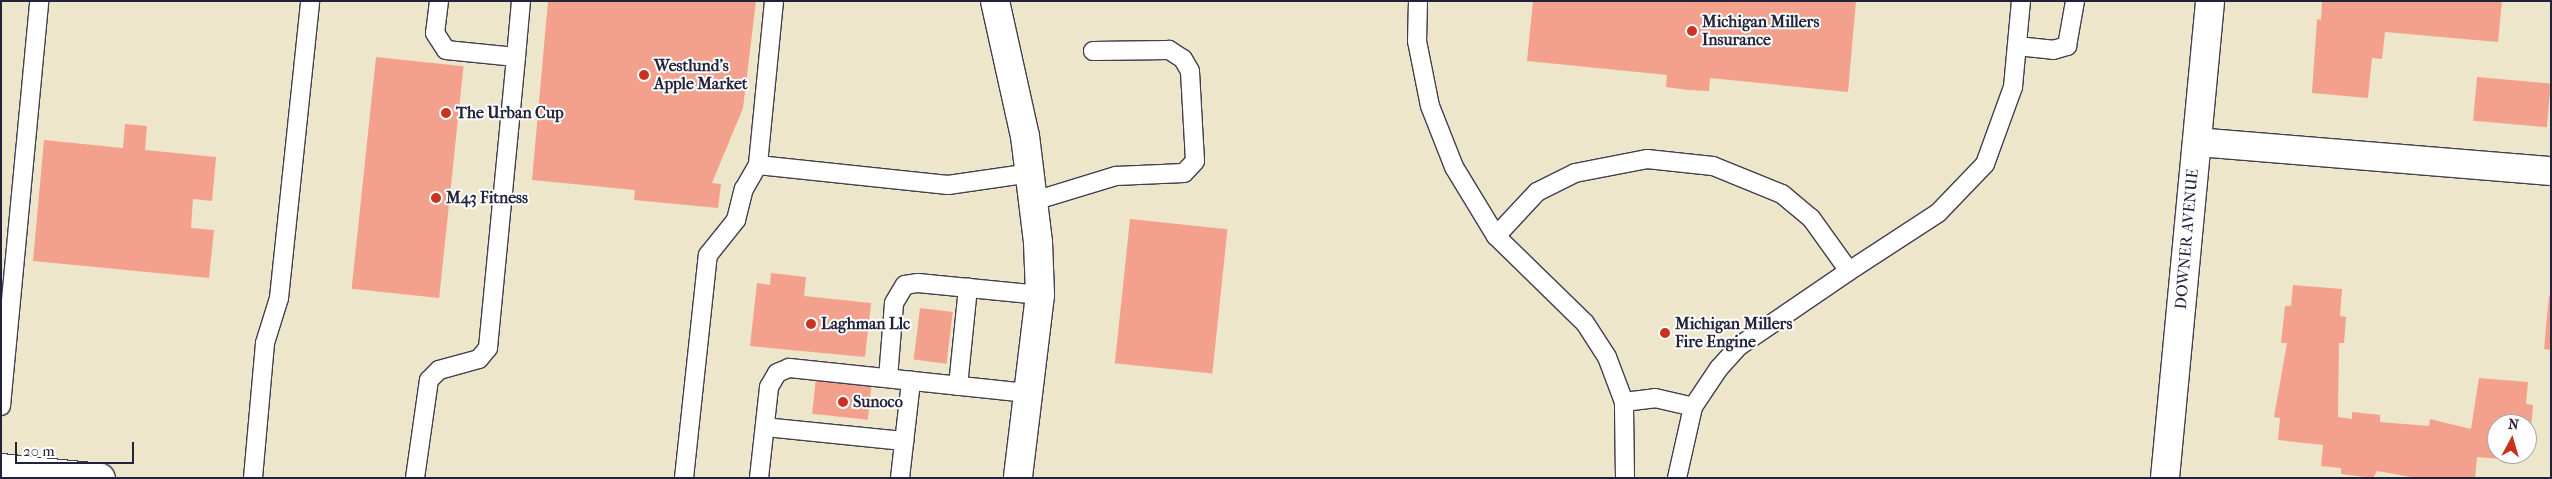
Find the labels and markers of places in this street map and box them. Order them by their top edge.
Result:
place label: Michigan Millers Insurance [1702,12,1819,50]
marker: Michigan Millers Insurance [1686,25,1698,37]
place label: Westlund's Apple Market [654,56,748,94]
marker: Westlund's Apple Market [638,69,650,81]
place label: The Urban Cup [456,103,564,123]
marker: The Urban Cup [440,107,452,119]
place label: M43 Fitness [446,188,528,208]
marker: M43 Fitness [430,192,442,204]
place label: Laghman Llc [821,314,910,334]
place label: Michigan Millers Fire Engine [1675,314,1792,352]
marker: Laghman Llc [805,318,817,330]
marker: Michigan Millers Fire Engine [1659,327,1671,339]
place label: Sunoco [853,392,903,412]
marker: Sunoco [837,396,849,408]

